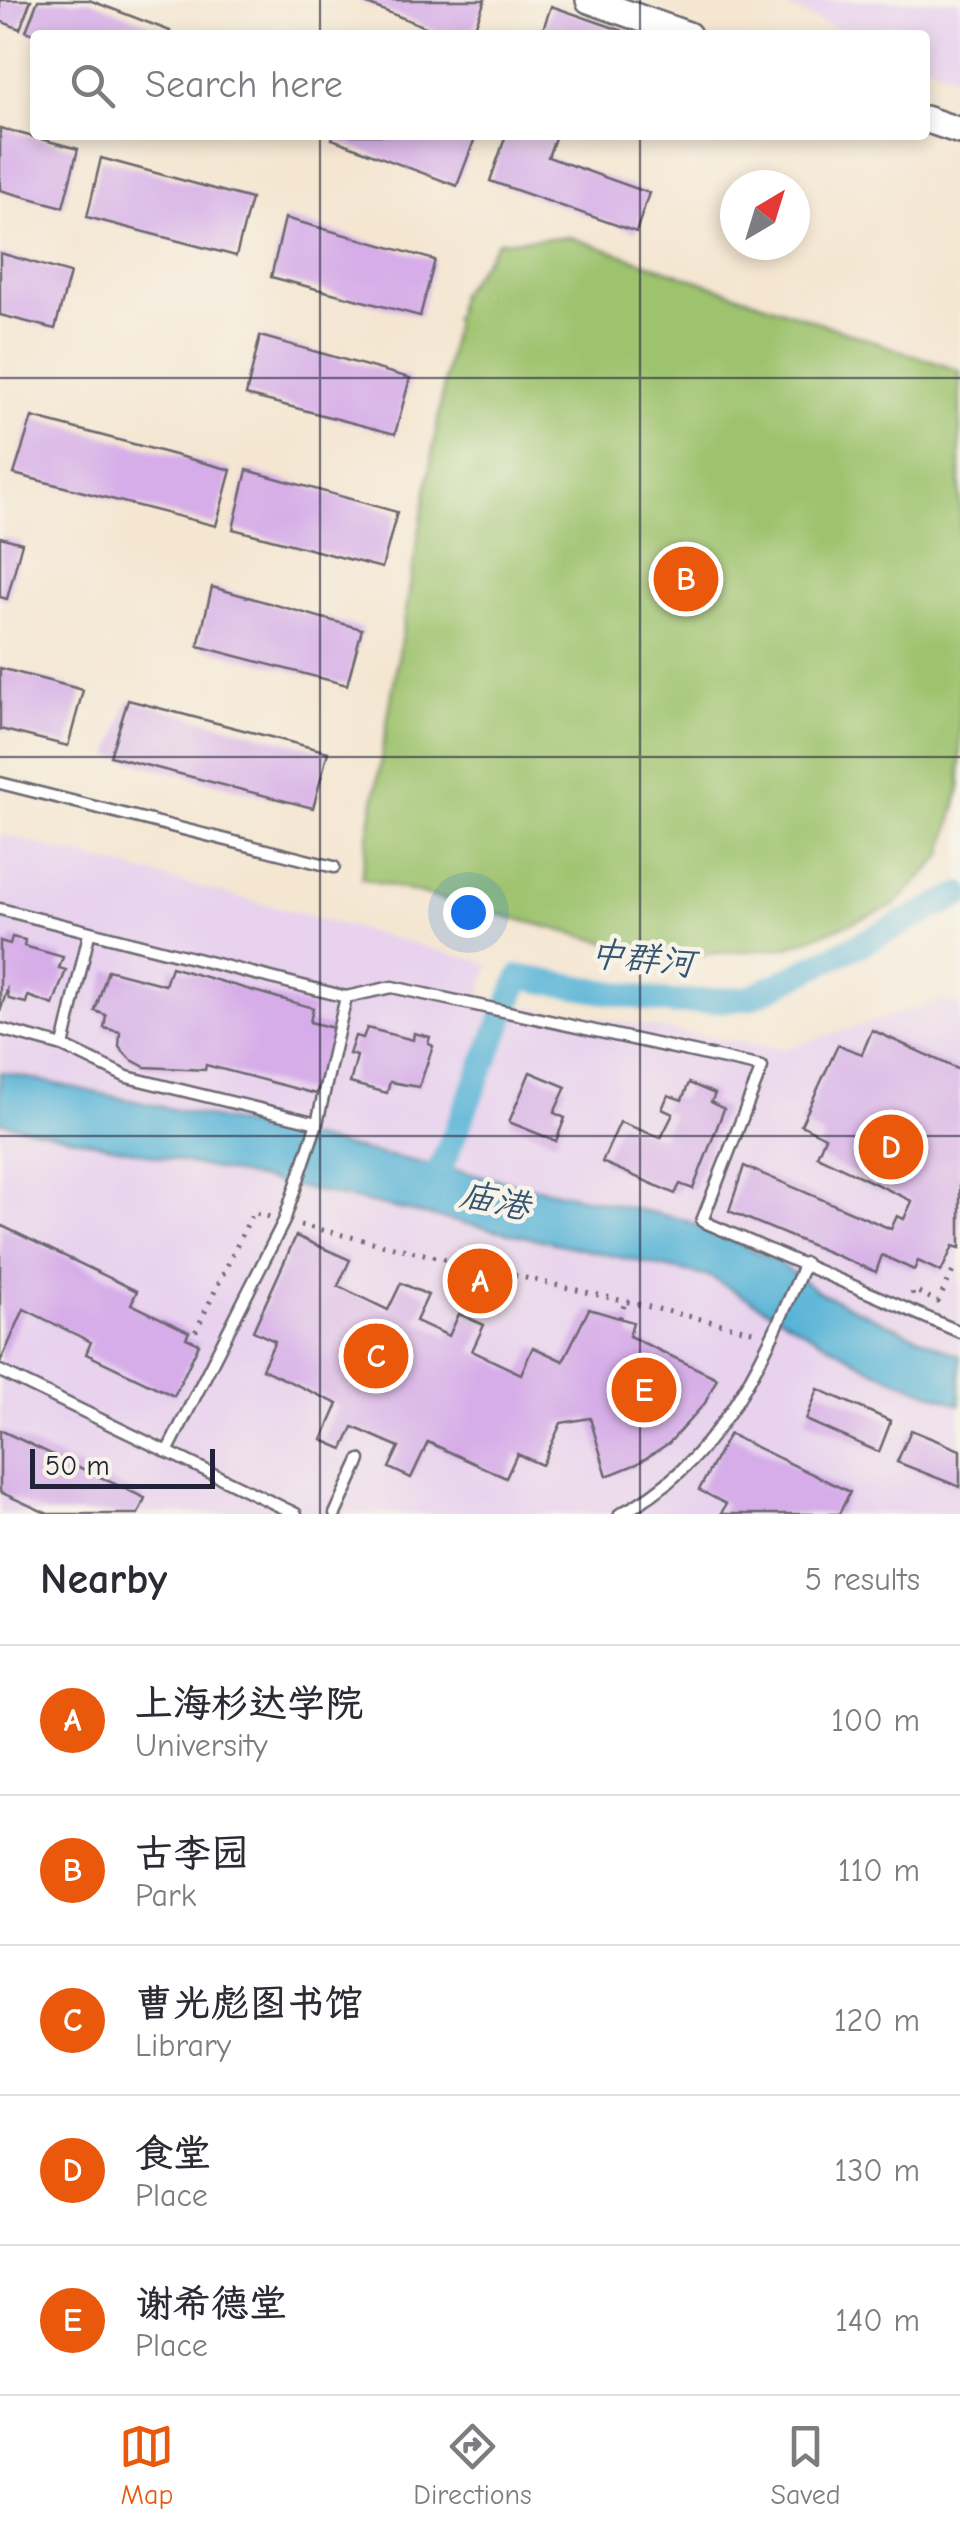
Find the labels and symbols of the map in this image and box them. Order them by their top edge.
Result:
north arrow [720,170,810,260]
pin: B [654,542,718,616]
your location [443,887,494,938]
water label: 中群河 [588,933,701,985]
pin: D [858,1110,924,1184]
water label: 庙港 [456,1173,536,1228]
pin: A [448,1244,512,1318]
pin: C [344,1318,408,1394]
pin: E [612,1352,676,1428]
scale bar [30,1444,215,1488]

